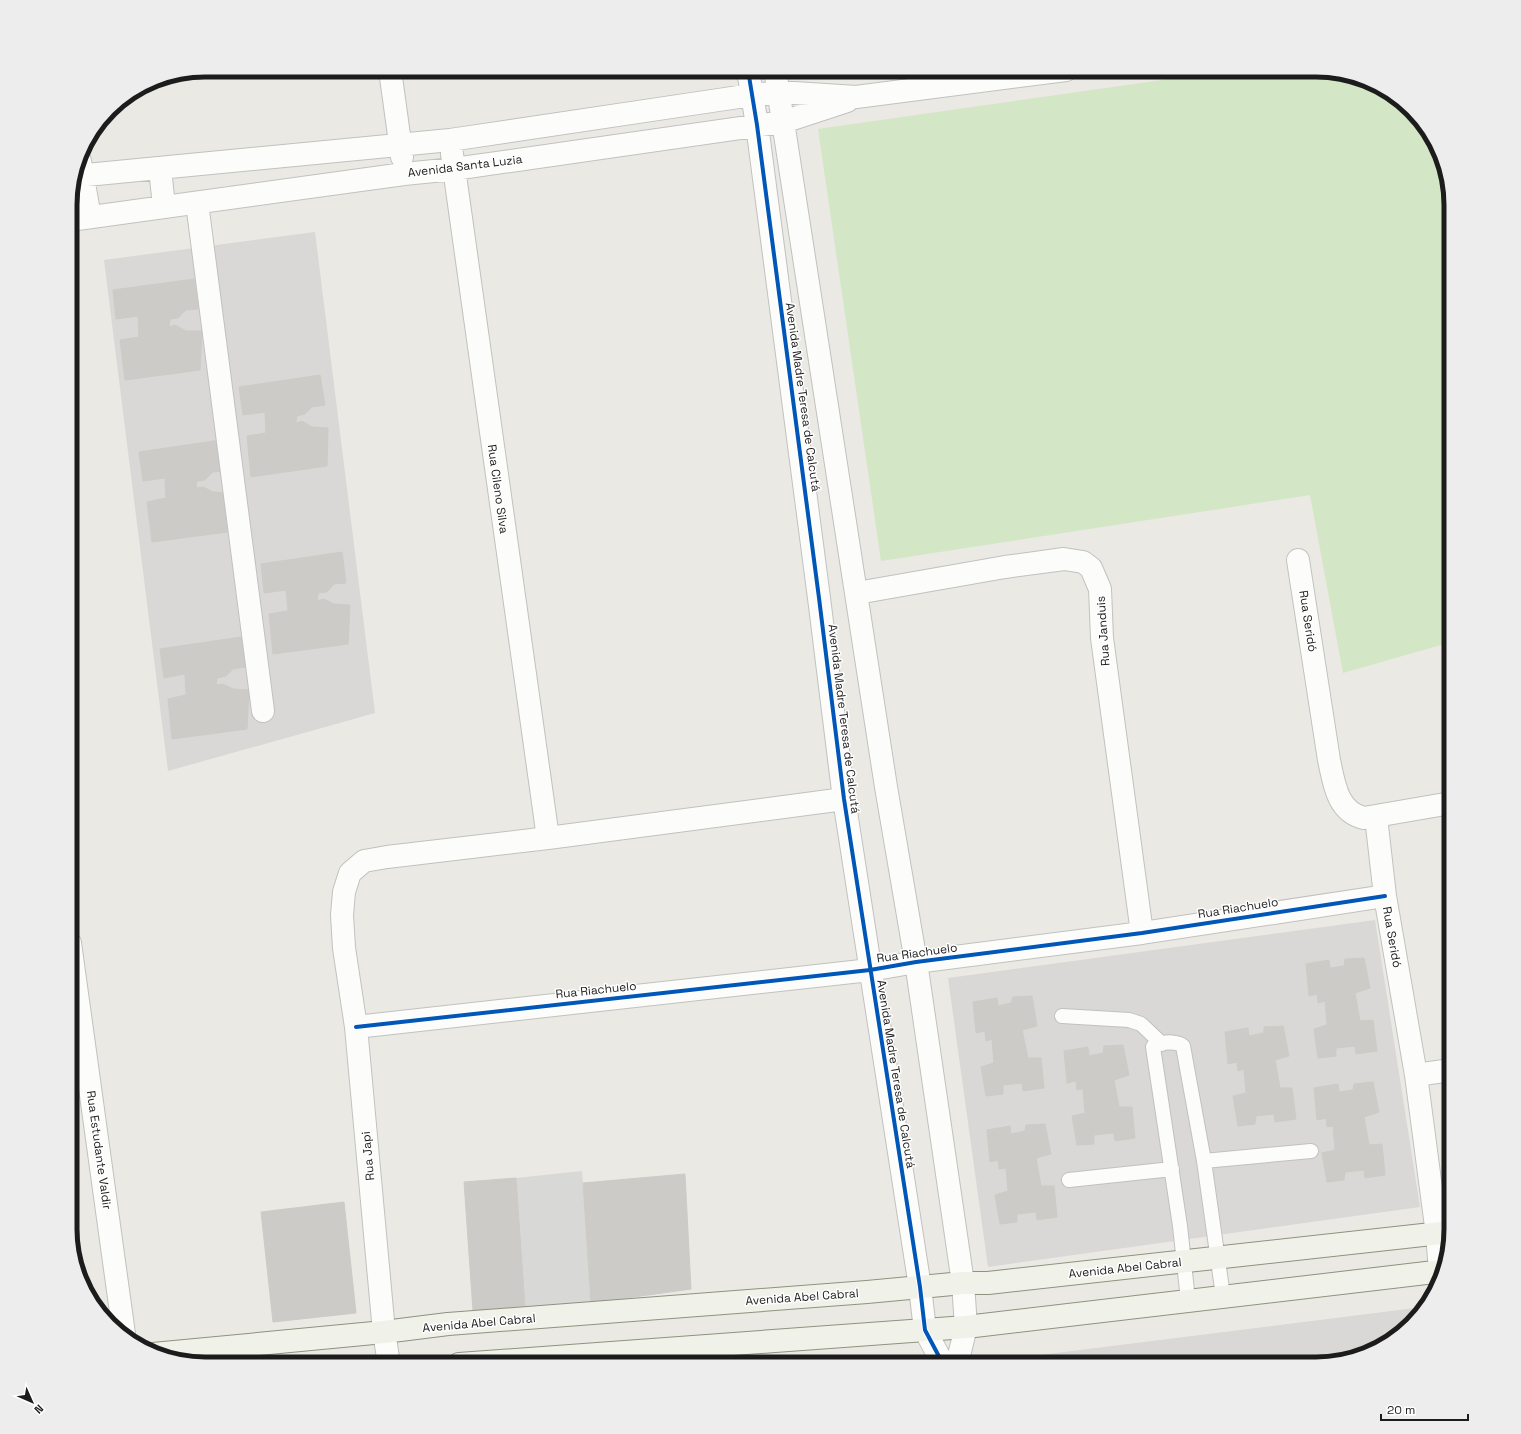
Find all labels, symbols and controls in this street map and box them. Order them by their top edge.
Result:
street label: Avenida Santa Luzia [407,151,523,181]
street label: Avenida Madre Teresa de Calcutá [782,301,824,493]
street label: Rua Cileno Silva [484,443,512,535]
street label: Rua Seridó [1295,589,1321,653]
street label: Rua Janduis [1093,595,1113,667]
street label: Avenida Madre Teresa de Calcutá [824,623,864,815]
street label: Rua Riachuelo [1197,894,1279,922]
street label: Rua Seridó [1379,905,1405,969]
street label: Rua Riachuelo [876,939,958,967]
street label: Rua Riachuelo [555,978,637,1002]
street label: Avenida Madre Teresa de Calcutá [873,979,919,1170]
street label: Rua Estudante Valdir [83,1090,115,1211]
street label: Rua Japi [358,1131,378,1181]
street label: Avenida Abel Cabral [1068,1254,1182,1282]
street label: Avenida Abel Cabral [745,1285,859,1309]
street label: Avenida Abel Cabral [422,1310,536,1336]
north arrow [12,1382,52,1422]
scale bar [1381,1396,1468,1422]
text: N [32,1402,47,1417]
text: 20 m [1387,1402,1415,1418]

